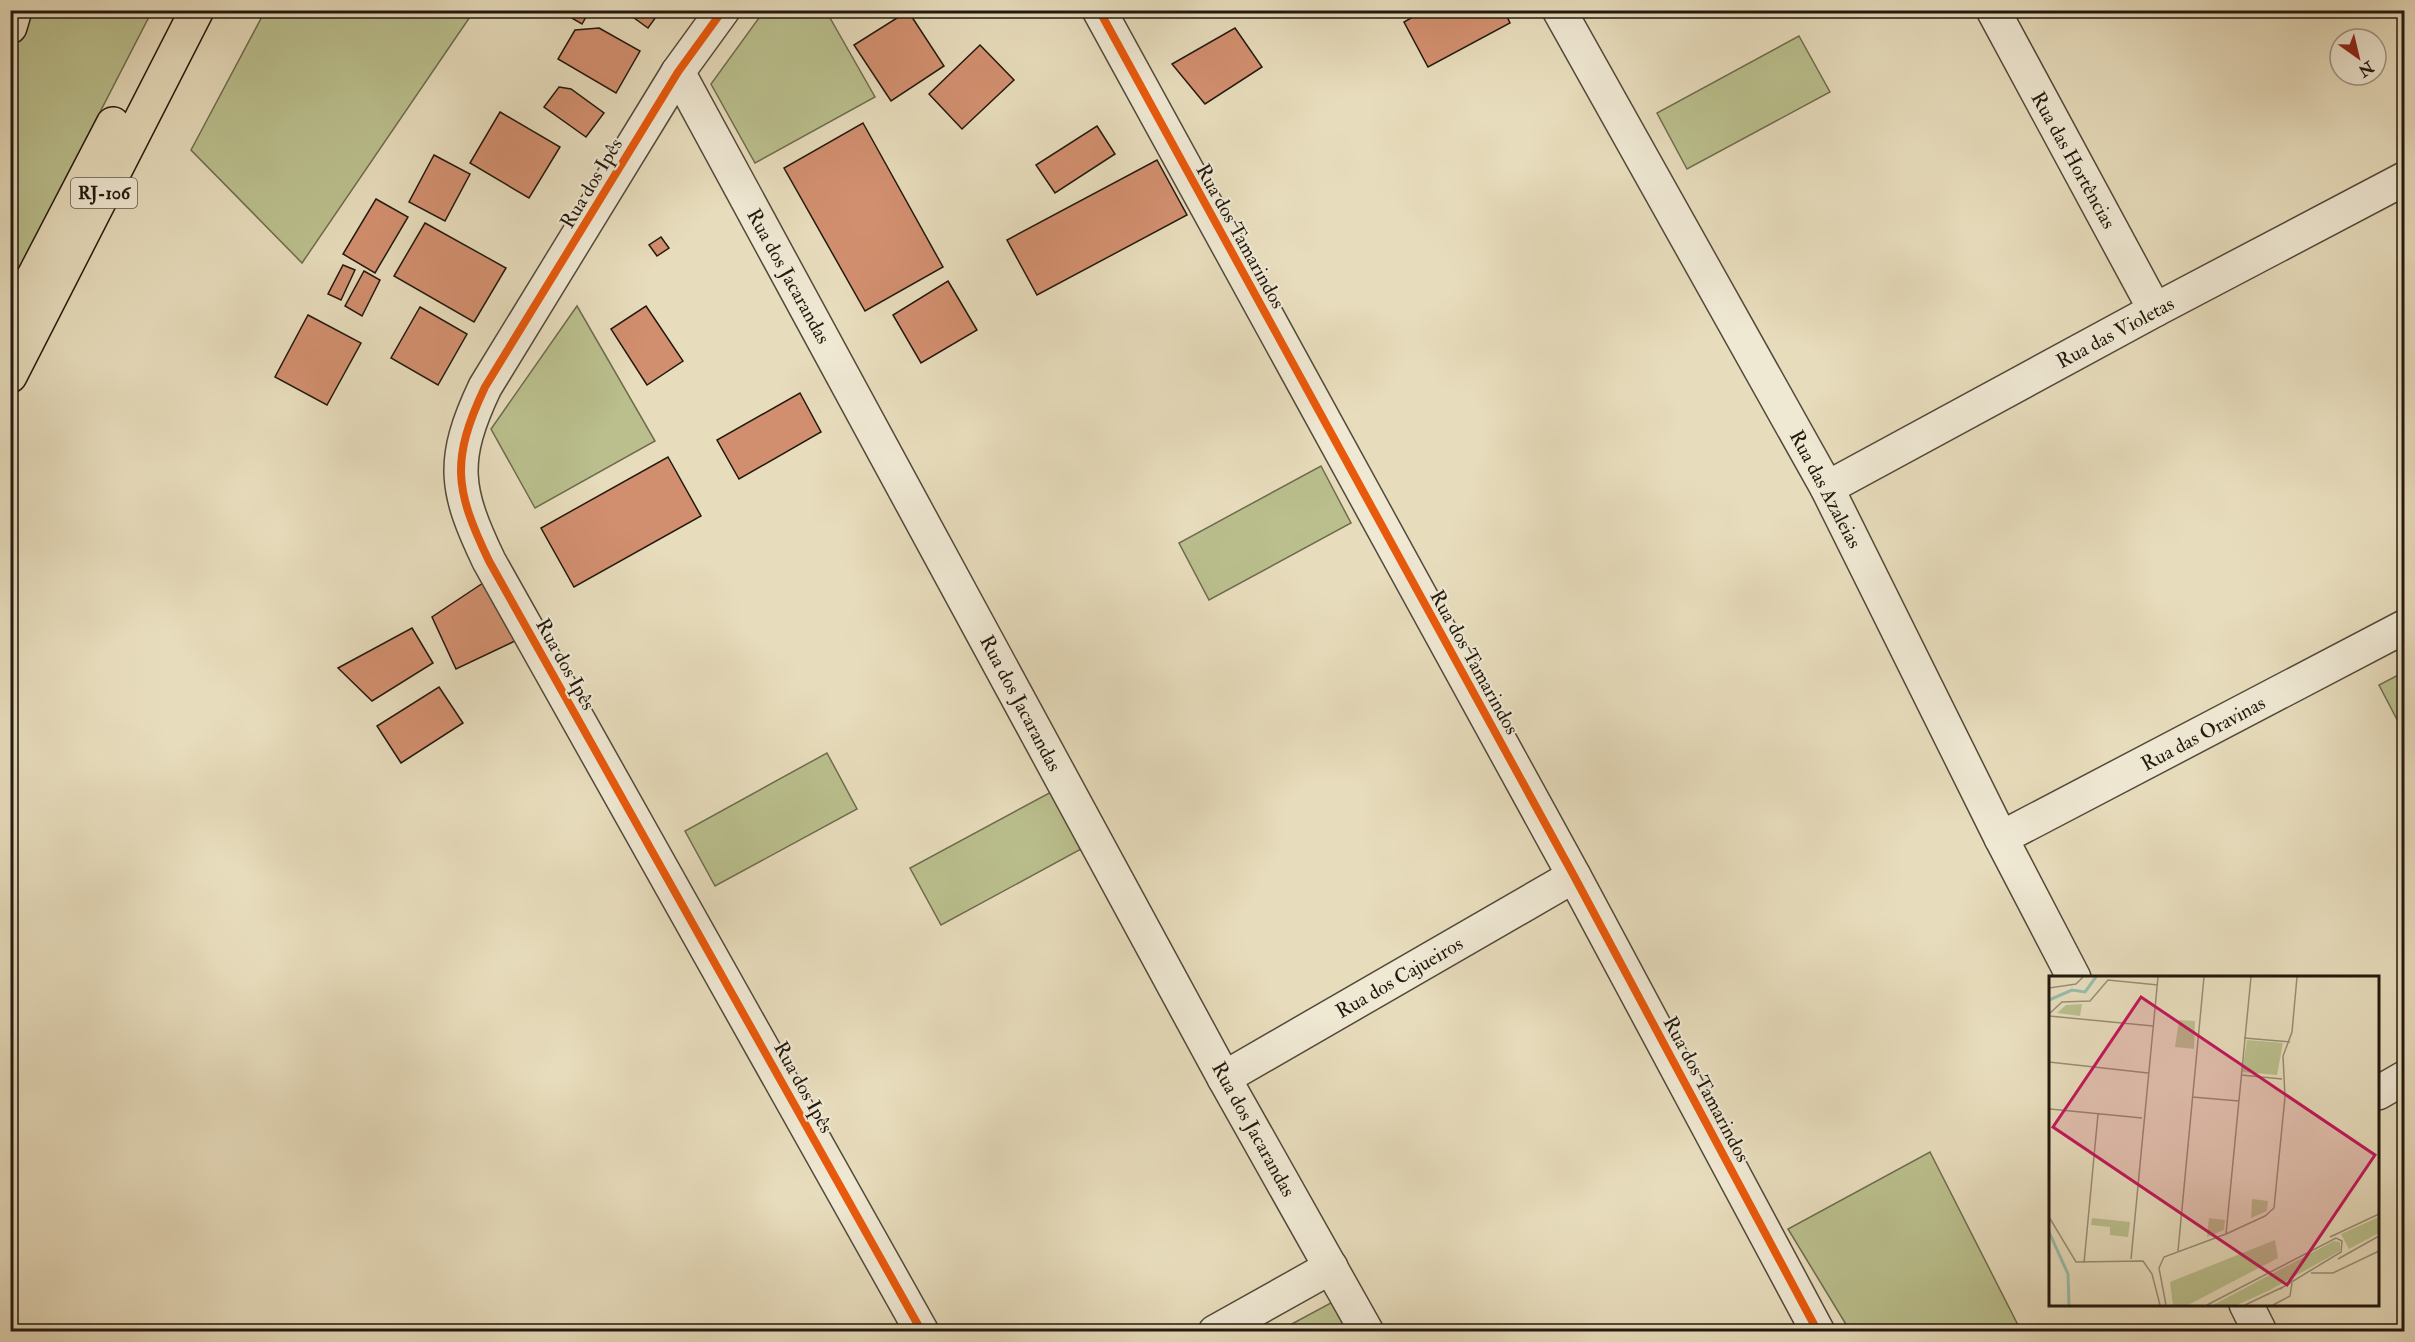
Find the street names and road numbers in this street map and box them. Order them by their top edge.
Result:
street label: Rua das Hortências [2026,87,2122,233]
street label: Rua dos Ipês [555,134,629,233]
street label: Rua dos Tamarindos [1191,160,1291,313]
road number: RJ-106 [71,178,137,208]
street label: Rua dos Jacarandas [741,204,836,348]
street label: Rua das Violetas [2052,291,2179,374]
street label: Rua das Azaleias [1784,426,1867,553]
street label: Rua dos Tamarindos [1425,586,1525,739]
street label: Rua dos Ipês [529,614,601,715]
street label: Rua dos Jacarandas [974,631,1067,776]
street label: Rua das Oravinas [2137,690,2270,777]
street label: Rua dos Cajueiros [1331,931,1467,1024]
street label: Rua dos Tamarindos [1658,1012,1756,1166]
street label: Rua dos Ipês [767,1037,839,1138]
street label: Rua dos Jacarandas [1206,1057,1301,1201]

